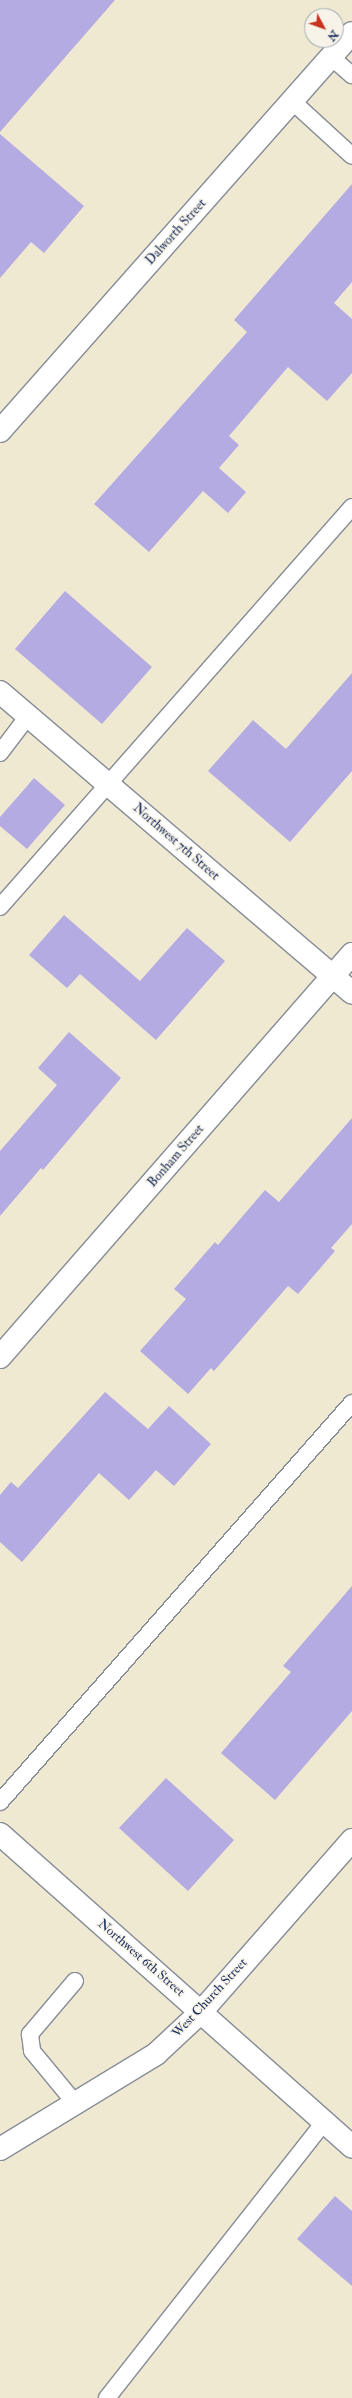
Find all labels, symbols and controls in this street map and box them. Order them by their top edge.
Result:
north arrow [304,8,344,48]
text: N [325,28,341,44]
street label: Dalworth Street [142,196,210,268]
street label: Northwest 7th Street [130,800,222,884]
street label: Bonham Street [145,1122,207,1190]
street label: Northwest 6th Street [94,1916,188,2000]
street label: West Church Street [169,1955,251,2041]

